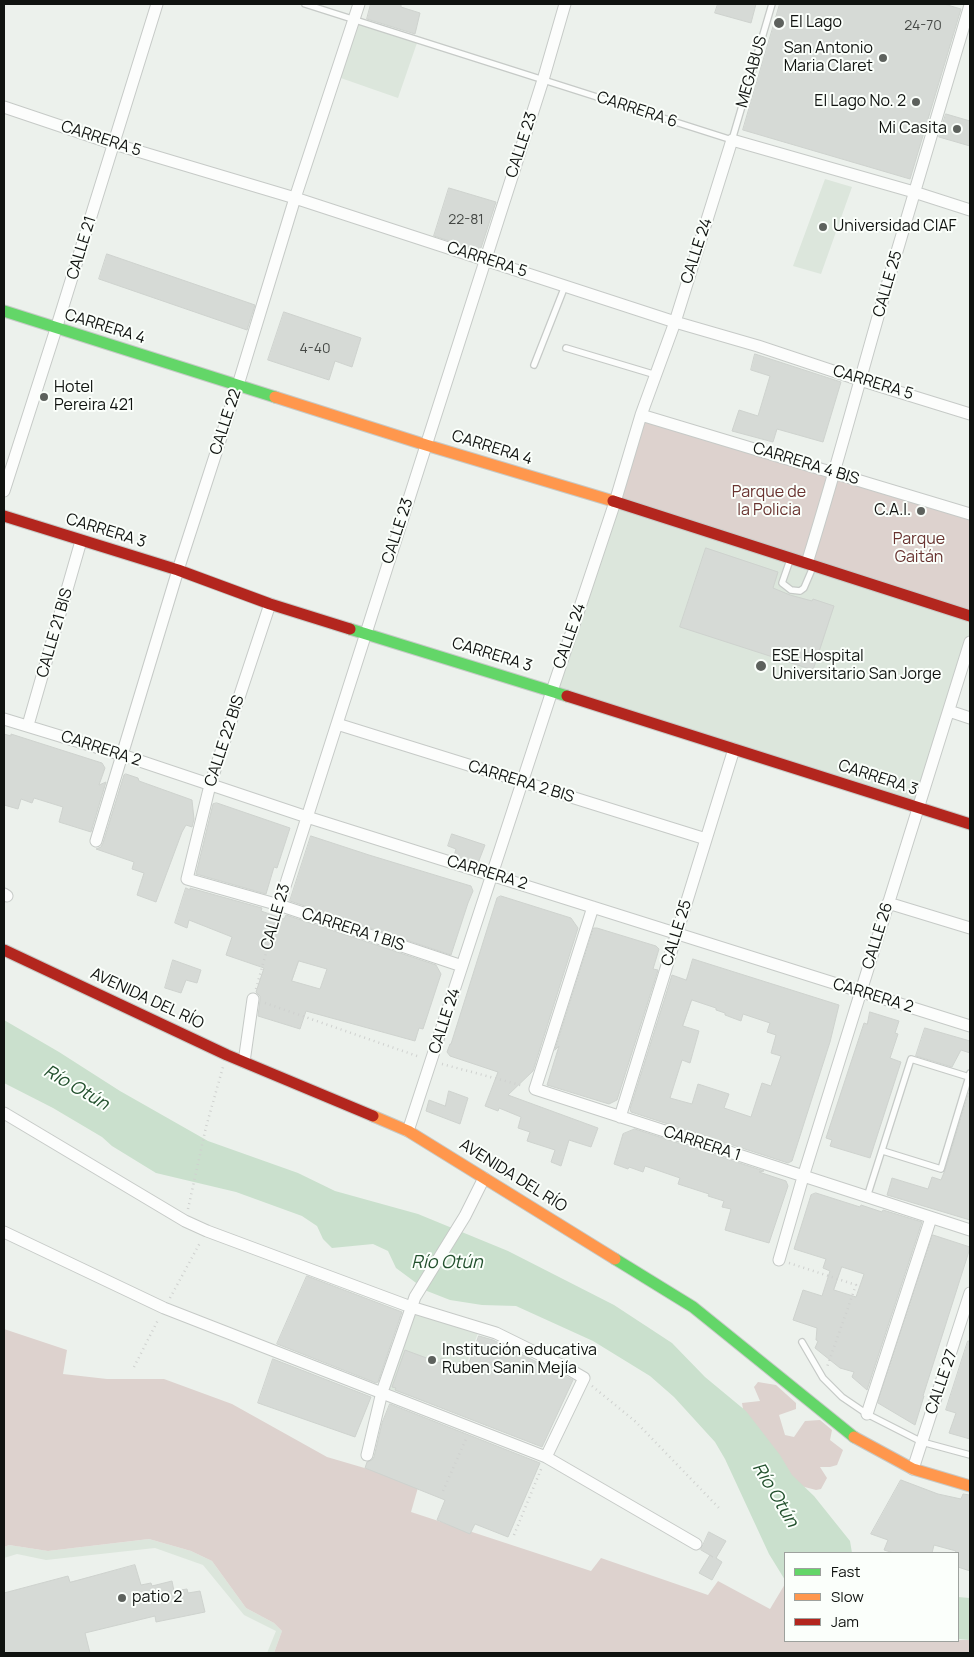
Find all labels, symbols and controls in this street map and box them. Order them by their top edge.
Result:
place label: El Lago [790,13,842,33]
marker: El Lago [772,16,786,30]
house number: 24-70 [904,18,942,34]
street label: MEGABUS [733,34,771,110]
place label: San Antonio Maria Claret [784,39,873,77]
marker: San Antonio Maria Claret [877,52,889,64]
street label: CARRERA 6 [594,88,680,132]
place label: El Lago No. 2 [814,92,906,112]
marker: El Lago No. 2 [910,96,922,108]
street label: CALLE 23 [502,110,542,180]
street label: CARRERA 5 [58,117,144,161]
place label: Mi Casita [879,119,947,139]
marker: Mi Casita [951,123,963,135]
house number: 22-81 [448,212,484,228]
street label: CALLE 21 [63,214,101,282]
street label: CALLE 24 [677,216,717,286]
place label: Universidad CIAF [833,217,957,237]
marker: Universidad CIAF [817,221,829,233]
street label: CARRERA 5 [444,238,530,282]
street label: CALLE 25 [869,249,907,319]
street label: CARRERA 4 [62,306,148,348]
house number: 4-40 [300,341,330,357]
street label: CARRERA 5 [830,362,916,404]
place label: Hotel Pereira 421 [54,378,134,416]
street label: CALLE 22 [206,387,246,457]
marker: Hotel Pereira 421 [38,391,50,403]
street label: CARRERA 4 [449,427,535,469]
street label: CARRERA 4 BIS [751,439,861,489]
park label: Parque de la Policia [732,483,806,521]
street label: CALLE 23 [378,496,418,566]
place label: C.A.I. [874,501,911,521]
marker: C.A.I. [915,505,927,517]
street label: CARRERA 3 [64,510,148,552]
park label: Parque Gaitán [893,530,945,568]
street label: CALLE 21 BIS [33,586,77,680]
street label: CALLE 24 [550,601,590,671]
street label: CARRERA 3 [450,634,534,676]
place label: ESE Hospital Universitario San Jorge [772,647,941,685]
marker: ESE Hospital Universitario San Jorge [754,659,768,673]
street label: CALLE 22 BIS [201,693,249,789]
street label: CARRERA 2 [59,727,143,771]
street label: CARRERA 3 [836,756,920,800]
street label: CARRERA 2 BIS [466,757,576,807]
street label: CARRERA 2 [444,852,530,894]
street label: CALLE 23 [257,882,295,952]
street label: CALLE 25 [658,898,696,968]
street label: CALLE 26 [859,900,897,972]
street label: CARRERA 1 BIS [299,904,407,956]
street label: AVENIDA DEL RÍO [87,964,207,1034]
street label: CARRERA 2 [830,975,916,1017]
street label: CALLE 24 [425,986,465,1056]
water label: Río Otún [40,1061,112,1115]
street label: CARRERA 1 [661,1122,743,1166]
street label: AVENIDA DEL RÍO [456,1135,570,1217]
water label: Río Otún [411,1252,483,1274]
place label: Institución educativa Ruben Sanin Mejía [442,1341,597,1379]
street label: CALLE 27 [922,1347,962,1417]
marker: Institución educativa Ruben Sanin Mejía [426,1354,438,1366]
water label: Río Otún [747,1459,803,1531]
legend [784,1552,959,1642]
text: Fast [831,1561,860,1582]
text: Slow [831,1586,864,1607]
place label: patio 2 [132,1588,182,1608]
marker: patio 2 [116,1592,128,1604]
text: Jam [831,1611,859,1632]

